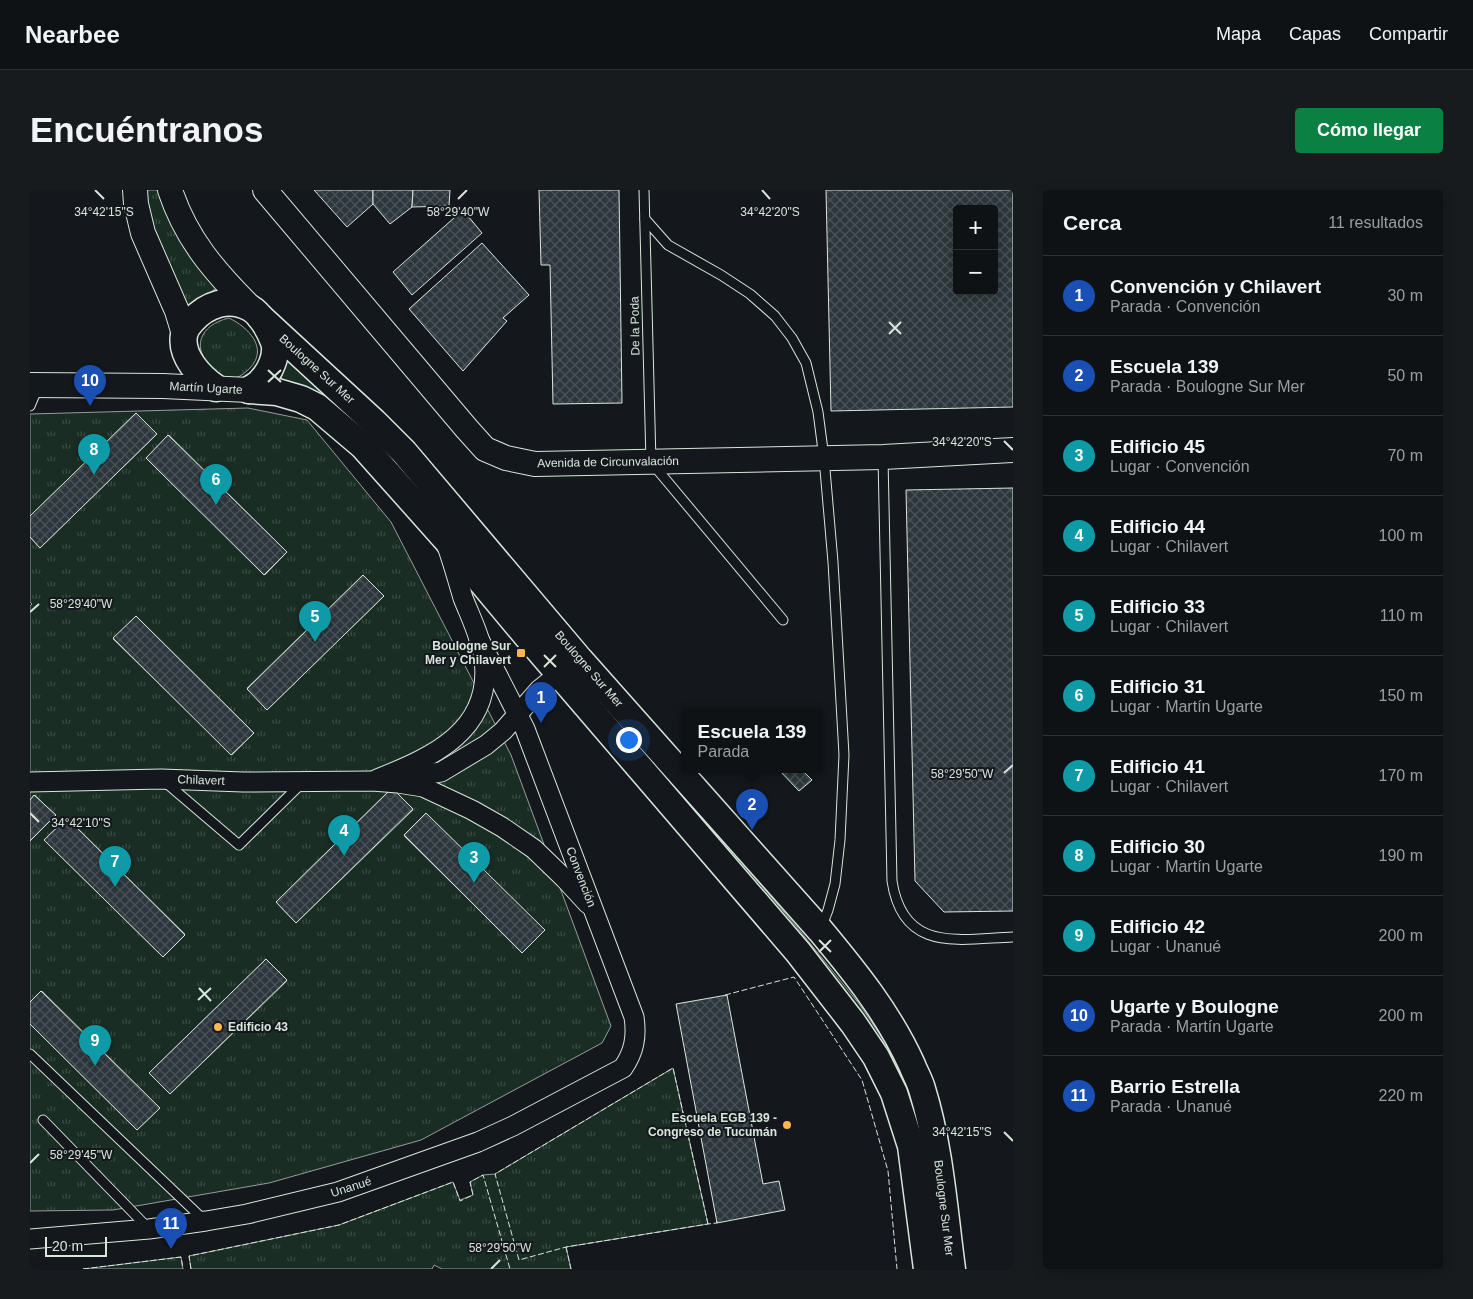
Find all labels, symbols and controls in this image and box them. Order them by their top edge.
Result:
text: Nearbee [25,21,120,48]
text: Mapa [1216,24,1261,44]
text: Capas [1289,24,1341,44]
text: Compartir [1369,24,1448,44]
button: Cómo llegar [1295,108,1443,153]
text: Encuéntranos [30,110,263,149]
text: 34°42'15"S [74,205,134,219]
text: 58°29'40"W [427,205,490,219]
text: 34°42'20"S [740,205,800,219]
map controls [953,205,998,295]
button: + [953,205,998,250]
text: Cerca [1063,211,1121,234]
text: 11 resultados [1328,214,1423,231]
button: − [953,250,998,295]
text: Convención y Chilavert [1110,276,1321,297]
text: 1 [1075,287,1083,304]
text: 30 m [1387,287,1423,304]
street label: De la Poda [627,296,643,356]
text: Parada · Convención [1110,298,1260,315]
street label: Boulogne Sur Mer [276,331,358,407]
text: Escuela 139 [1110,356,1219,377]
pin: 10 [74,365,106,406]
text: 2 [1075,367,1083,384]
text: 50 m [1387,367,1423,384]
text: Parada · Boulogne Sur Mer [1110,378,1305,395]
street label: Martín Ugarte [169,379,243,397]
pin: 8 [78,434,110,475]
text: 34°42'20"S [932,435,992,449]
text: Edificio 45 [1110,436,1205,457]
text: 3 [1075,447,1083,464]
text: 70 m [1387,447,1423,464]
street label: Avenida de Circunvalación [537,454,679,470]
text: Lugar · Convención [1110,458,1250,475]
pin: 6 [200,464,232,505]
text: Edificio 44 [1110,516,1205,537]
text: 4 [1075,527,1083,544]
text: 100 m [1379,527,1423,544]
text: Lugar · Chilavert [1110,538,1228,555]
text: Edificio 33 [1110,596,1205,617]
text: 58°29'40"W [50,597,113,611]
pin: 5 [299,601,331,642]
text: 5 [1075,607,1083,624]
text: 110 m [1380,607,1423,624]
text: Lugar · Chilavert [1110,618,1228,635]
street label: Boulogne Sur Mer [552,628,626,710]
place label: Boulogne Sur Mer y Chilavert [425,639,511,667]
marker: Boulogne Sur Mer y Chilavert [515,647,527,659]
text: Edificio 31 [1110,676,1205,697]
pin: 1 [525,682,557,723]
text: 6 [1075,687,1083,704]
text: 150 m [1379,687,1423,704]
text: Lugar · Martín Ugarte [1110,698,1263,715]
popup [681,708,823,773]
text: Escuela 139 [698,721,806,742]
your location [616,727,642,753]
text: Parada [698,743,749,760]
text: Edificio 41 [1110,756,1205,777]
text: 58°29'50"W [931,767,994,781]
text: 7 [1075,767,1083,784]
text: 170 m [1379,767,1423,784]
street label: Chilavert [177,772,226,788]
text: Lugar · Chilavert [1110,778,1228,795]
pin: 2 [736,789,768,830]
pin: 4 [328,815,360,856]
text: 34°42'10"S [51,816,111,830]
text: Edificio 30 [1110,836,1205,857]
pin: 3 [458,842,490,883]
street label: Convención [563,845,599,909]
pin: 7 [99,846,131,887]
text: 8 [1075,847,1083,864]
text: 190 m [1379,847,1423,864]
text: Lugar · Martín Ugarte [1110,858,1263,875]
text: Edificio 42 [1110,916,1205,937]
text: 9 [1075,927,1083,944]
text: 200 m [1379,927,1423,944]
text: Lugar · Unanué [1110,938,1221,955]
text: Ugarte y Boulogne [1110,996,1279,1017]
text: 10 [1070,1007,1088,1024]
text: 200 m [1379,1007,1423,1024]
text: Parada · Martín Ugarte [1110,1018,1274,1035]
place label: Edificio 43 [228,1020,288,1034]
marker: Edificio 43 [212,1021,224,1033]
pin: 9 [79,1025,111,1066]
text: Barrio Estrella [1110,1076,1240,1097]
text: 11 [1071,1087,1087,1104]
text: 220 m [1379,1087,1423,1104]
text: Parada · Unanué [1110,1098,1232,1115]
place label: Escuela EGB 139 - Congreso de Tucumán [648,1111,777,1139]
marker: Escuela EGB 139 - Congreso de Tucumán [781,1119,793,1131]
text: 34°42'15"S [932,1125,992,1139]
text: 58°29'45"W [50,1148,113,1162]
street label: Boulogne Sur Mer [931,1159,957,1257]
street label: Unanué [329,1174,373,1200]
pin: 11 [155,1208,187,1249]
scale bar [45,1234,108,1257]
text: 20 m [52,1238,83,1254]
text: 58°29'50"W [469,1241,532,1255]

